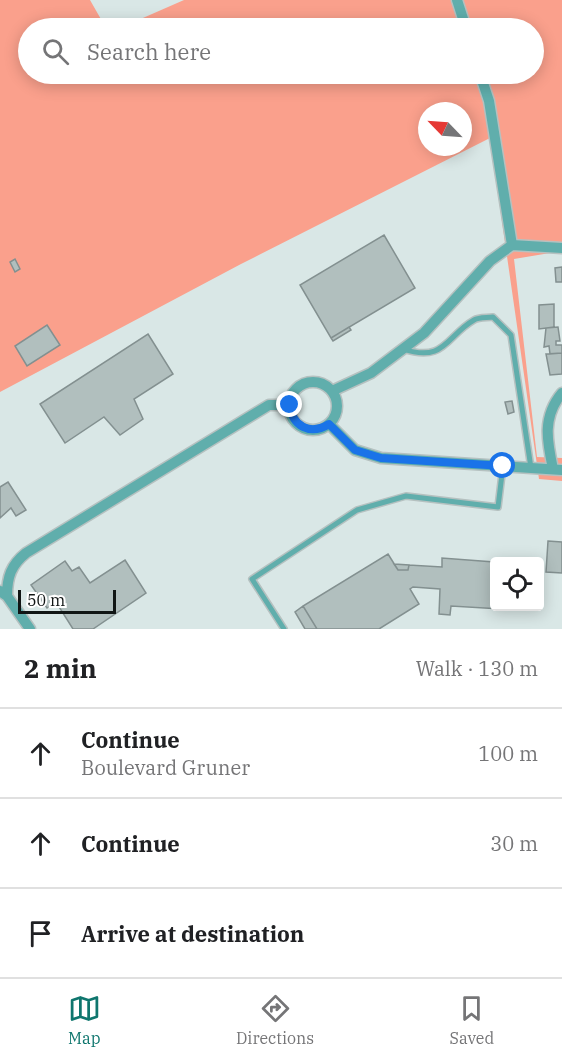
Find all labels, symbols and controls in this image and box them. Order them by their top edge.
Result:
search box [18,18,544,84]
icon: search [39,35,72,68]
text: Search here [87,37,211,66]
north arrow [418,102,472,156]
route end [276,391,302,417]
route start [489,452,515,478]
map controls [490,557,544,611]
button: locate [490,557,544,611]
scale bar [18,587,116,614]
text: 50 m [27,590,65,610]
text: 2 min [24,651,97,685]
text: Walk · 130 m [416,655,538,682]
text: Continue [81,725,180,754]
icon: ahead [24,737,57,770]
text: 100 m [478,740,538,767]
text: Boulevard Gruner [81,754,250,781]
icon: ahead [24,827,57,860]
text: Continue [81,829,180,858]
text: 30 m [490,830,538,857]
icon: arrive [24,917,57,950]
text: Arrive at destination [81,919,304,948]
tab: Map [68,992,101,1048]
tab: Directions [236,992,314,1048]
tab: Saved [449,992,494,1048]

